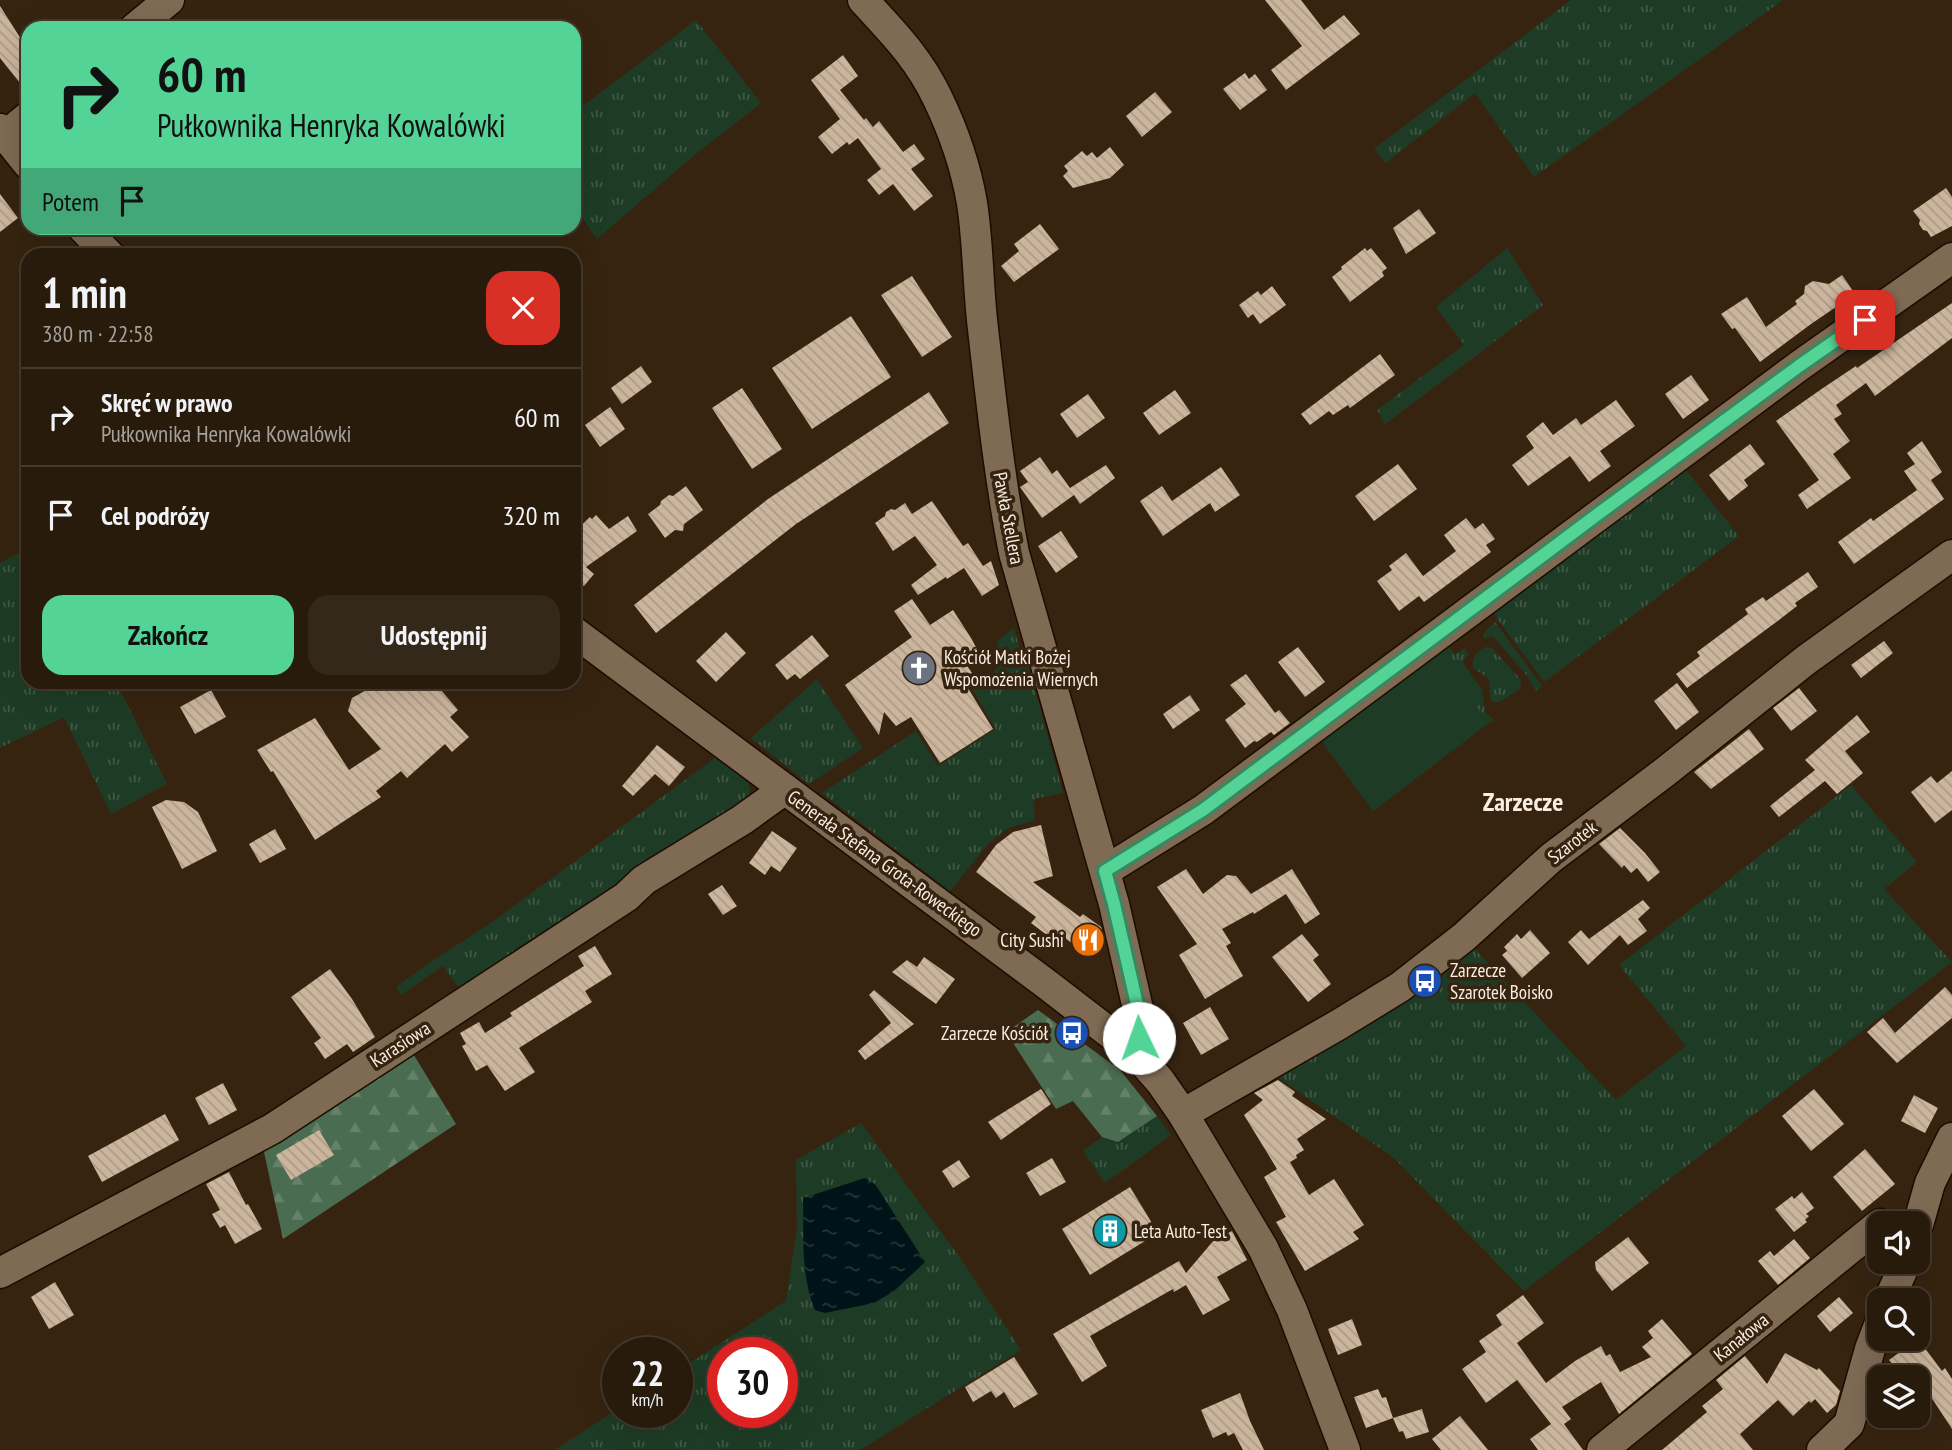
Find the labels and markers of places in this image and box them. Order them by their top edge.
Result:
pin [1835,290,1895,350]
place label: Kościół Matki Bożej Wspomożenia Wiernych [944,645,1098,691]
church icon: Kościół Matki Bożej Wspomożenia Wiernych [900,649,938,687]
restaurant icon: City Sushi [1069,921,1107,959]
place label: City Sushi [1000,928,1064,952]
place label: Zarzecze Szarotek Boisko [1450,958,1553,1004]
bus stop icon: Zarzecze Szarotek Boisko [1406,962,1444,1000]
bus stop icon: Zarzecze Kościół [1053,1014,1091,1052]
place label: Zarzecze Kościół [941,1021,1049,1045]
building icon: Leta Auto-Test [1091,1212,1129,1250]
place label: Leta Auto-Test [1134,1219,1228,1243]

